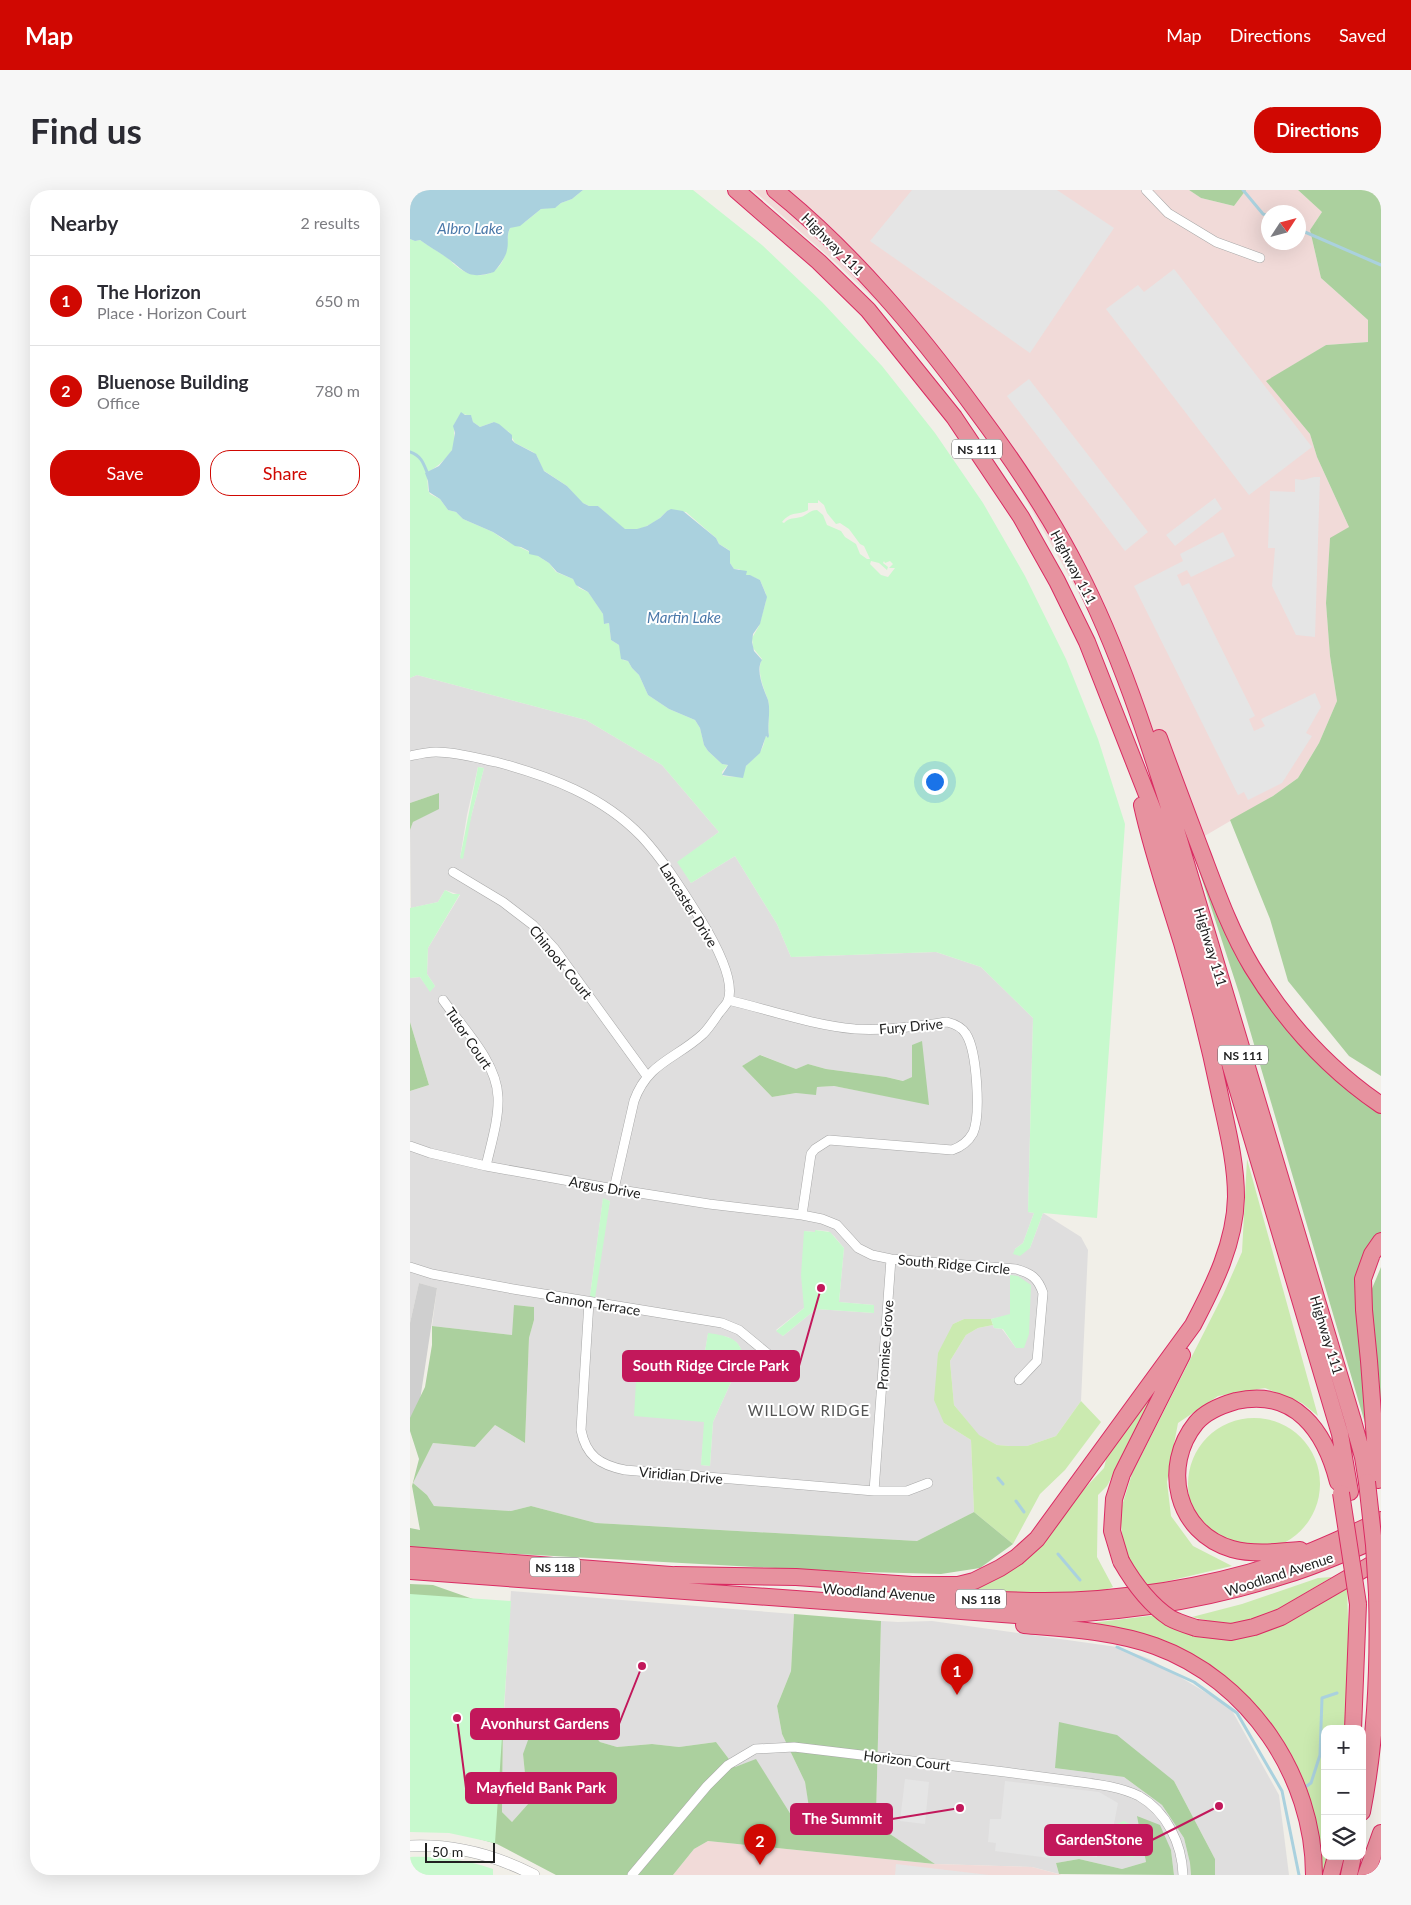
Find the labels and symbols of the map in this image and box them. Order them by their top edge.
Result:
north arrow [1261,205,1306,250]
street label: Highway 111 [798,209,868,279]
water label: Albro Lake [436,219,503,237]
road number: NS 111 [952,440,1002,458]
street label: Highway 111 [1047,527,1101,607]
water label: Martin Lake [647,608,721,626]
your location [922,769,948,795]
street label: Lancaster Drive [656,860,722,950]
street label: Highway 111 [1191,906,1231,988]
street label: Chinook Court [526,922,596,1002]
street label: Tutor Court [442,1004,496,1072]
street label: Fury Drive [878,1015,944,1037]
road number: NS 111 [1218,1046,1268,1064]
street label: Argus Drive [568,1172,642,1202]
street label: South Ridge Circle [897,1251,1011,1277]
street label: Cannon Terrace [544,1287,642,1319]
street label: Highway 111 [1307,1294,1347,1376]
street label: Promise Grove [873,1300,897,1390]
callout: South Ridge Circle Park [623,1351,799,1381]
text: South Ridge Circle Park [633,1356,790,1374]
district label: WILLOW RIDGE [748,1401,870,1419]
street label: Viridian Drive [638,1463,724,1487]
street label: Woodland Avenue [1223,1548,1335,1600]
road number: NS 118 [530,1558,580,1576]
street label: Woodland Avenue [822,1580,936,1604]
road number: NS 118 [956,1590,1006,1608]
pin: 1 [941,1654,973,1695]
callout: Avonhurst Gardens [471,1709,619,1739]
text: Avonhurst Gardens [480,1714,610,1732]
street label: Horizon Court [863,1746,951,1774]
callout: Mayfield Bank Park [466,1773,616,1803]
text: Mayfield Bank Park [476,1778,607,1796]
callout: The Summit [791,1804,892,1834]
text: The Summit [802,1809,882,1827]
pin: 2 [744,1824,776,1865]
callout: GardenStone [1045,1825,1152,1855]
text: GardenStone [1055,1830,1143,1848]
scale bar [425,1840,495,1863]

